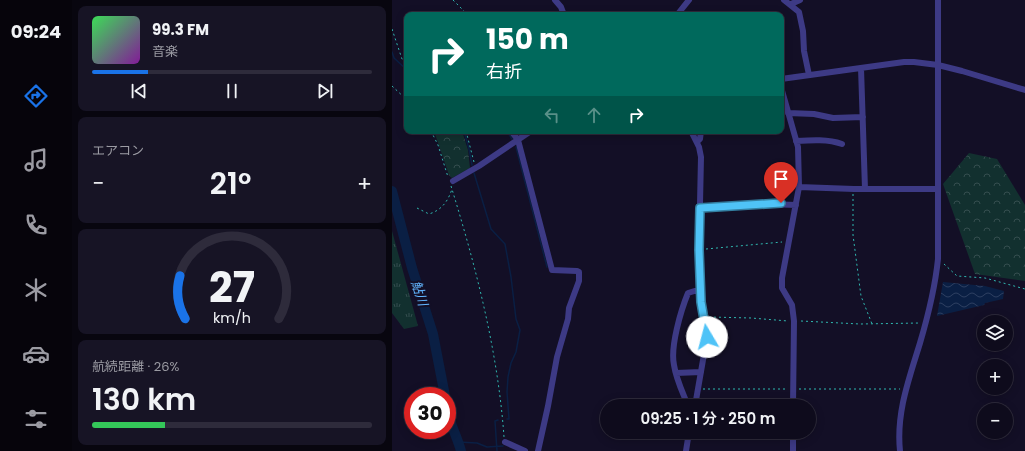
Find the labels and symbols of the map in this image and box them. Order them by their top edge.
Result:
pin [764,162,798,203]
water label: 鮎川 [406,278,433,310]
position arrow [686,316,728,358]
speed limit sign: 30 [404,387,456,439]

